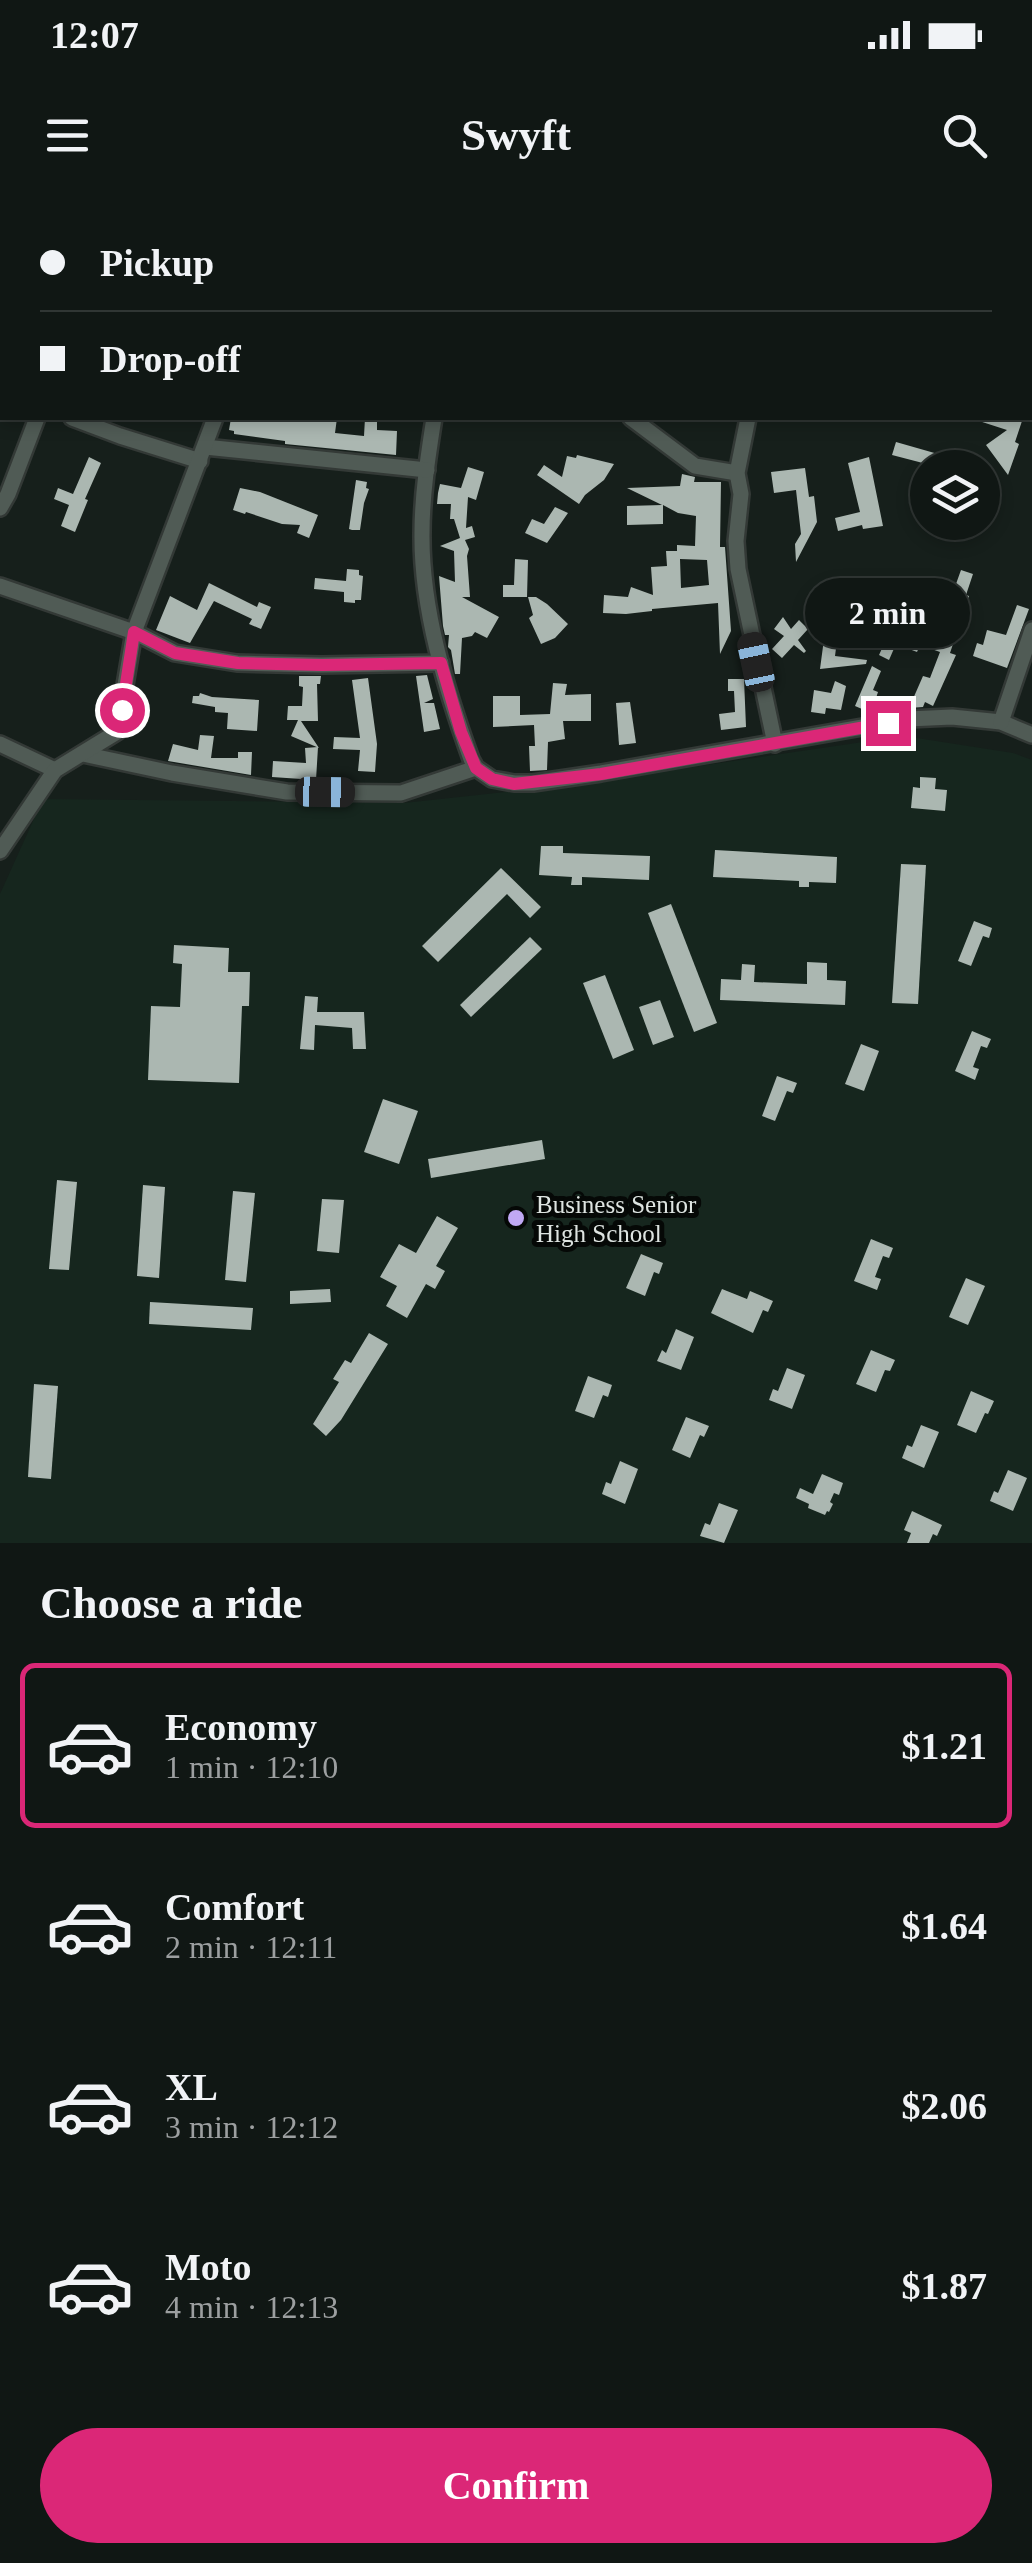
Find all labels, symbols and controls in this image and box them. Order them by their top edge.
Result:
text: 12:07 [50,14,139,56]
icon: menu [40,108,95,163]
icon: search [937,108,992,163]
text: Swyft [461,110,571,160]
text: Pickup [100,242,214,284]
text: Drop-off [100,338,241,380]
map controls [910,450,1000,540]
button: layers [910,450,1000,540]
callout: 2 min [806,578,970,648]
text: 2 min [849,595,926,631]
car [735,630,777,694]
route start [100,688,145,733]
route end [866,701,911,746]
car [295,776,355,808]
place label: Business Senior High School [536,1191,697,1247]
marker: Business Senior High School [505,1207,527,1229]
text: Choose a ride [40,1578,303,1628]
icon: car [45,1701,135,1791]
text: Economy [165,1706,317,1748]
text: $1.21 [902,1725,987,1767]
text: 1 min · 12:10 [165,1749,338,1785]
icon: car [45,1881,135,1971]
text: Comfort [165,1886,304,1928]
text: $1.64 [902,1905,987,1947]
text: 2 min · 12:11 [165,1929,337,1965]
icon: car [45,2061,135,2151]
text: XL [165,2066,218,2108]
text: $2.06 [902,2085,987,2127]
text: 3 min · 12:12 [165,2109,338,2145]
icon: car [45,2241,135,2331]
text: Moto [165,2246,252,2288]
text: $1.87 [902,2265,987,2307]
text: 4 min · 12:13 [165,2289,338,2325]
button: Confirm [40,2428,992,2543]

